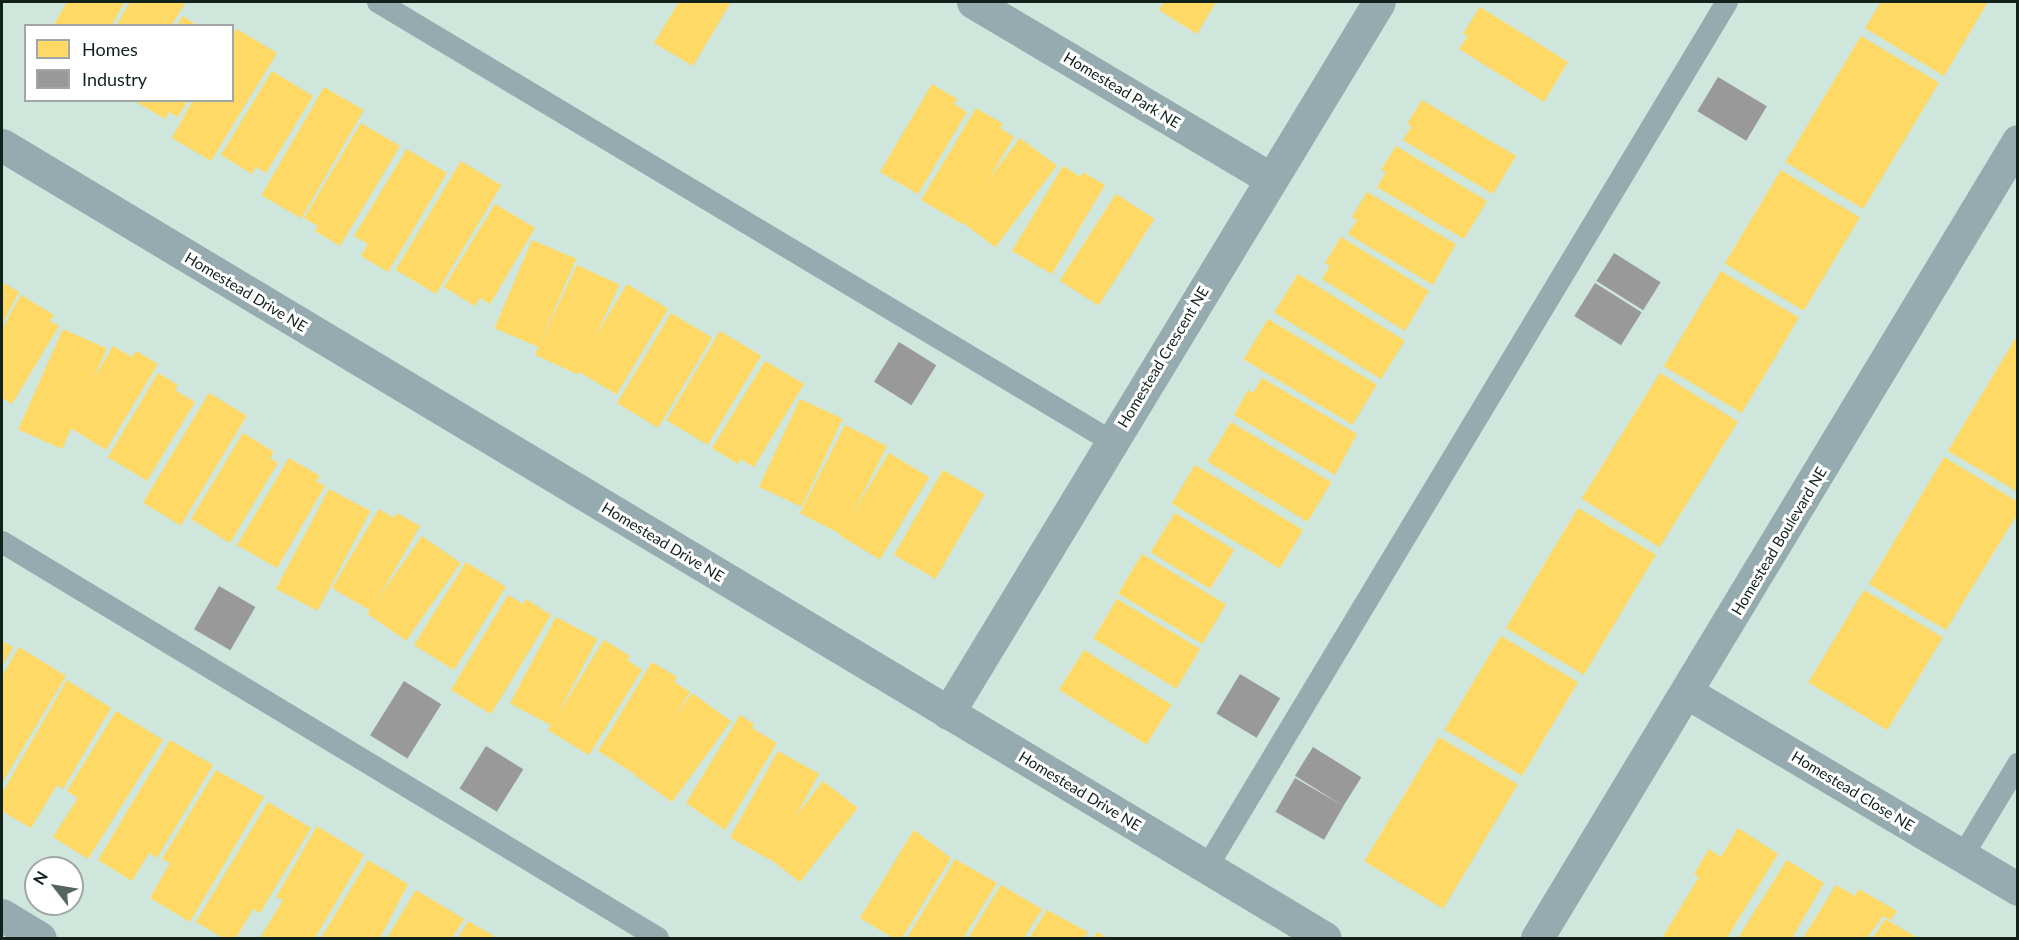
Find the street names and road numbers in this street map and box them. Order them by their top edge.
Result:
street label: Homestead Park NE [1060,48,1184,132]
street label: Homestead Drive NE [182,248,310,336]
street label: Homestead Crescent NE [1114,283,1212,431]
street label: Homestead Boulevard NE [1728,464,1830,618]
street label: Homestead Drive NE [599,498,727,586]
street label: Homestead Drive NE [1016,747,1144,835]
street label: Homestead Close NE [1788,747,1918,835]

